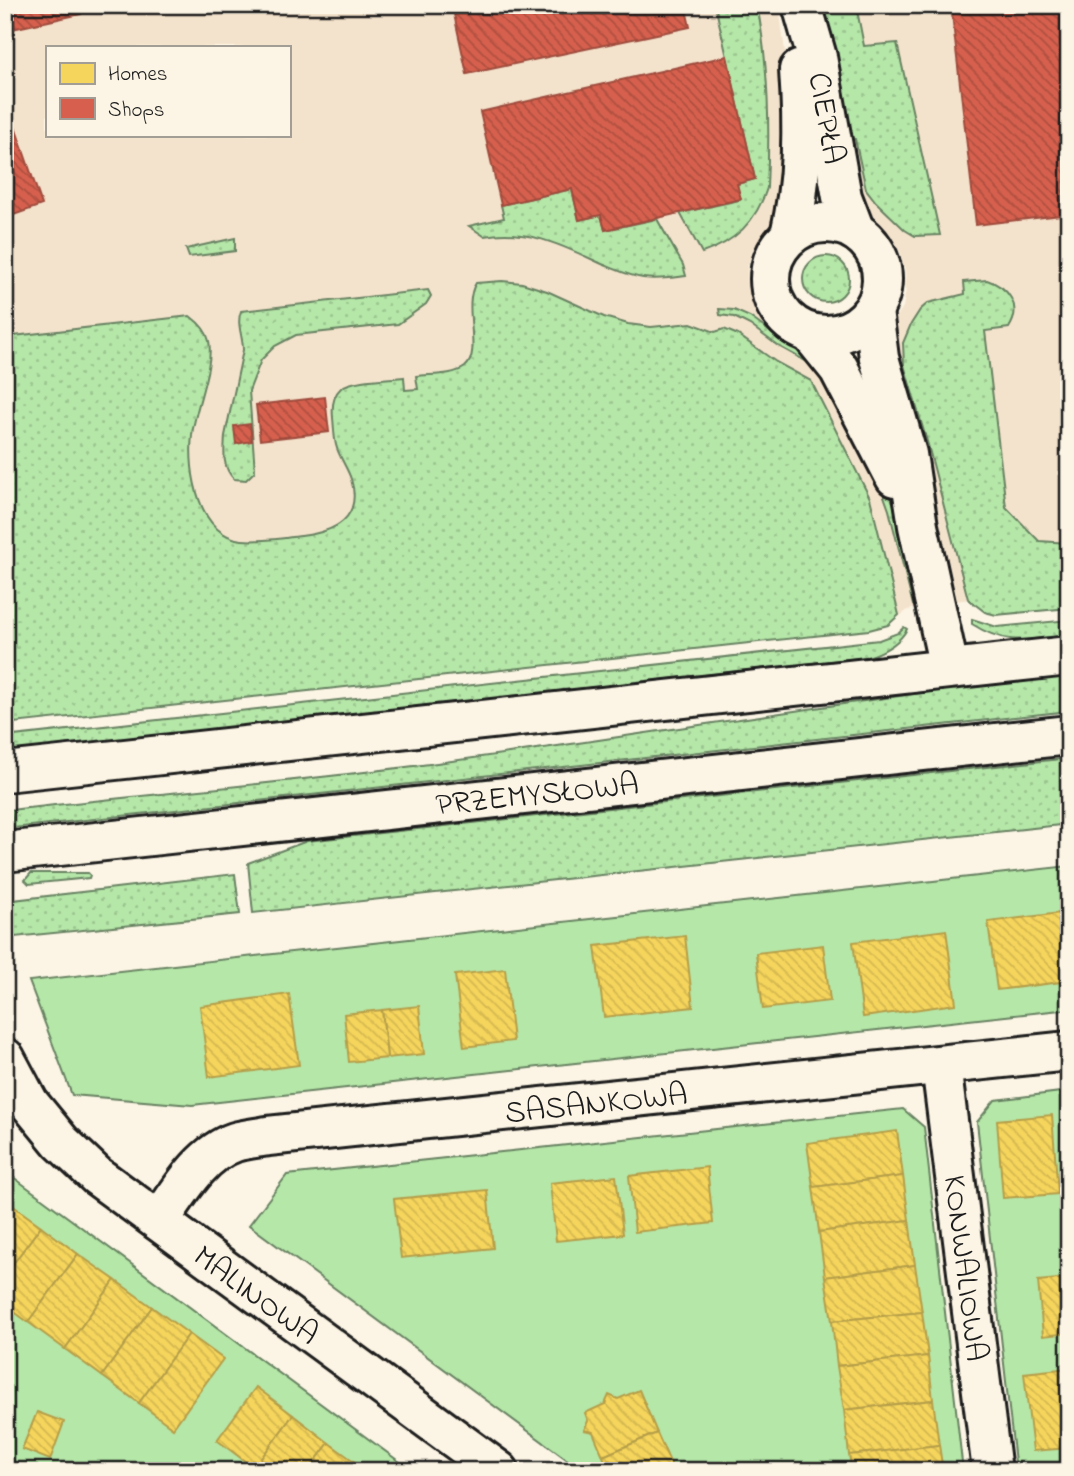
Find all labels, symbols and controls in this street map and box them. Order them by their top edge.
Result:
legend [46,46,290,136]
text: Homes [108,60,168,90]
street label: CIEPŁA [793,69,856,168]
text: Shops [108,96,165,126]
street label: PRZEMYSŁOWA [434,762,641,831]
street label: SASANKOWA [503,1073,690,1138]
street label: KONWALIOWA [929,1172,998,1364]
street label: MALINOWA [182,1235,328,1359]

